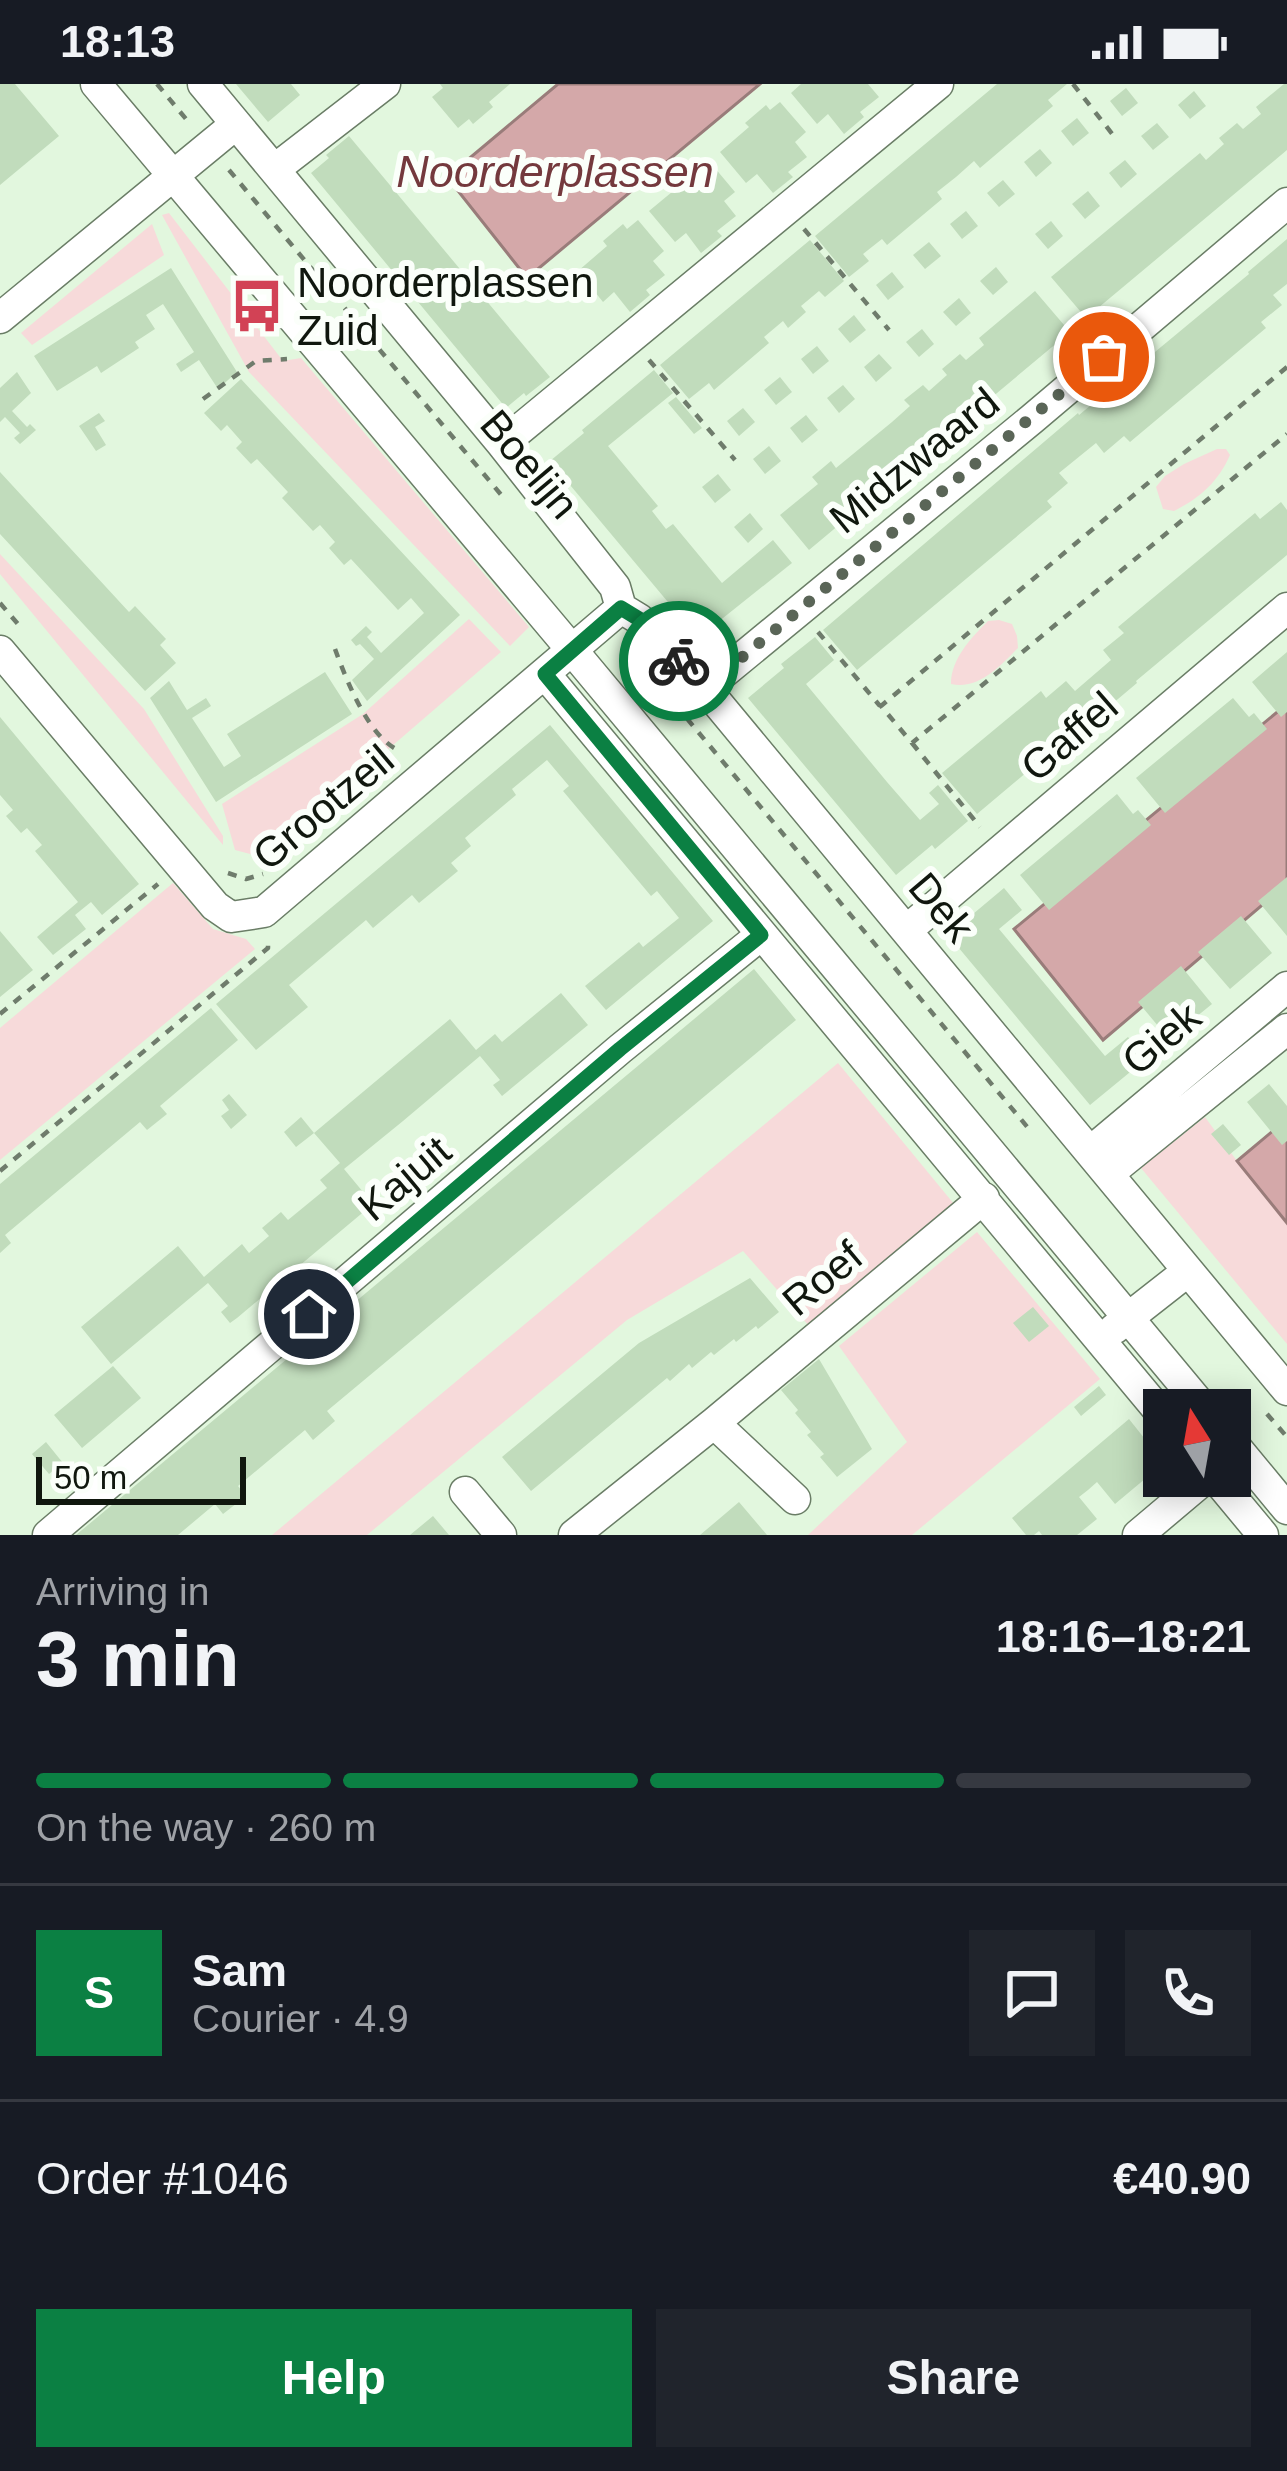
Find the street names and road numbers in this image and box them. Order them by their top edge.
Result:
street label: Midzwaard [821,378,1008,543]
street label: Boelijn [471,401,588,528]
street label: Gaffel [1012,682,1127,791]
street label: Grootzeil [244,735,403,879]
street label: Dek [900,864,984,952]
street label: Giek [1113,992,1210,1084]
street label: Kajuit [349,1126,460,1230]
street label: Roef [773,1232,872,1325]

